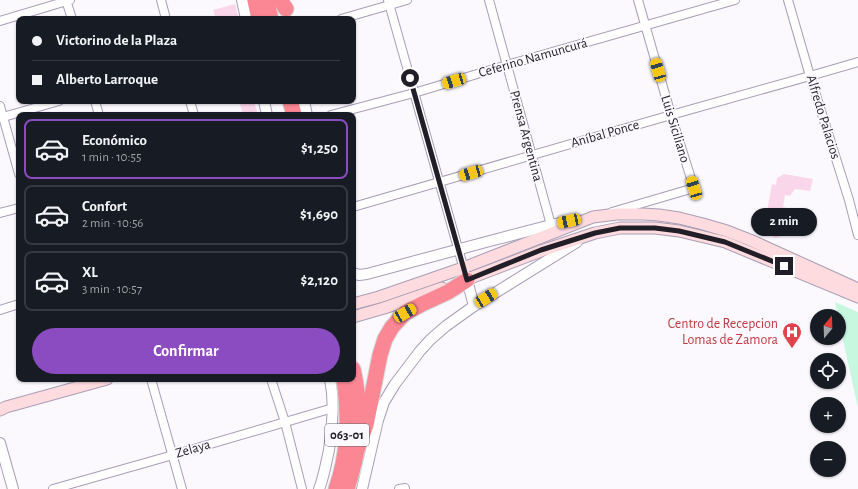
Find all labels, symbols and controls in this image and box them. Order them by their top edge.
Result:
text: Victorino de la Plaza [56,33,177,48]
street label: Ceferino Namuncurá [477,36,590,80]
car [649,57,667,83]
route start [401,69,419,87]
text: Alberto Larroque [56,72,158,87]
car [441,72,467,90]
street label: Alfredo Palacios [804,73,842,161]
street label: Prensa Argentina [507,89,545,184]
street label: Luis Siciliano [658,94,692,165]
street label: Aníbal Ponce [569,118,641,150]
icon: car [34,131,70,167]
text: Económico [82,133,147,148]
text: $1,250 [301,141,338,156]
text: 1 min · 10:55 [82,151,141,164]
car [458,164,484,182]
car [685,175,703,201]
icon: car [34,197,70,233]
text: Confort [82,199,127,214]
text: $1,690 [300,207,338,222]
callout: 2 min [751,208,817,236]
car [556,213,582,229]
text: 2 min [770,215,798,228]
text: 2 min · 10:56 [82,217,143,230]
route end [775,257,793,275]
icon: car [34,263,70,299]
text: XL [82,265,98,280]
text: $2,120 [300,273,338,288]
text: 3 min · 10:57 [82,283,142,296]
car [473,287,499,309]
car [392,302,418,324]
north arrow [810,309,846,345]
map controls [810,309,846,477]
place label: Centro de Recepcion Lomas de Zamora [668,317,779,347]
hospital icon: Centro de Recepcion Lomas de Zamora [781,321,803,349]
button: Confirmar [32,328,340,374]
button: locate [810,353,846,389]
button: + [810,397,846,433]
road number: 063-01 [325,424,369,446]
street label: Zelaya [174,437,212,461]
button: − [810,441,846,477]

